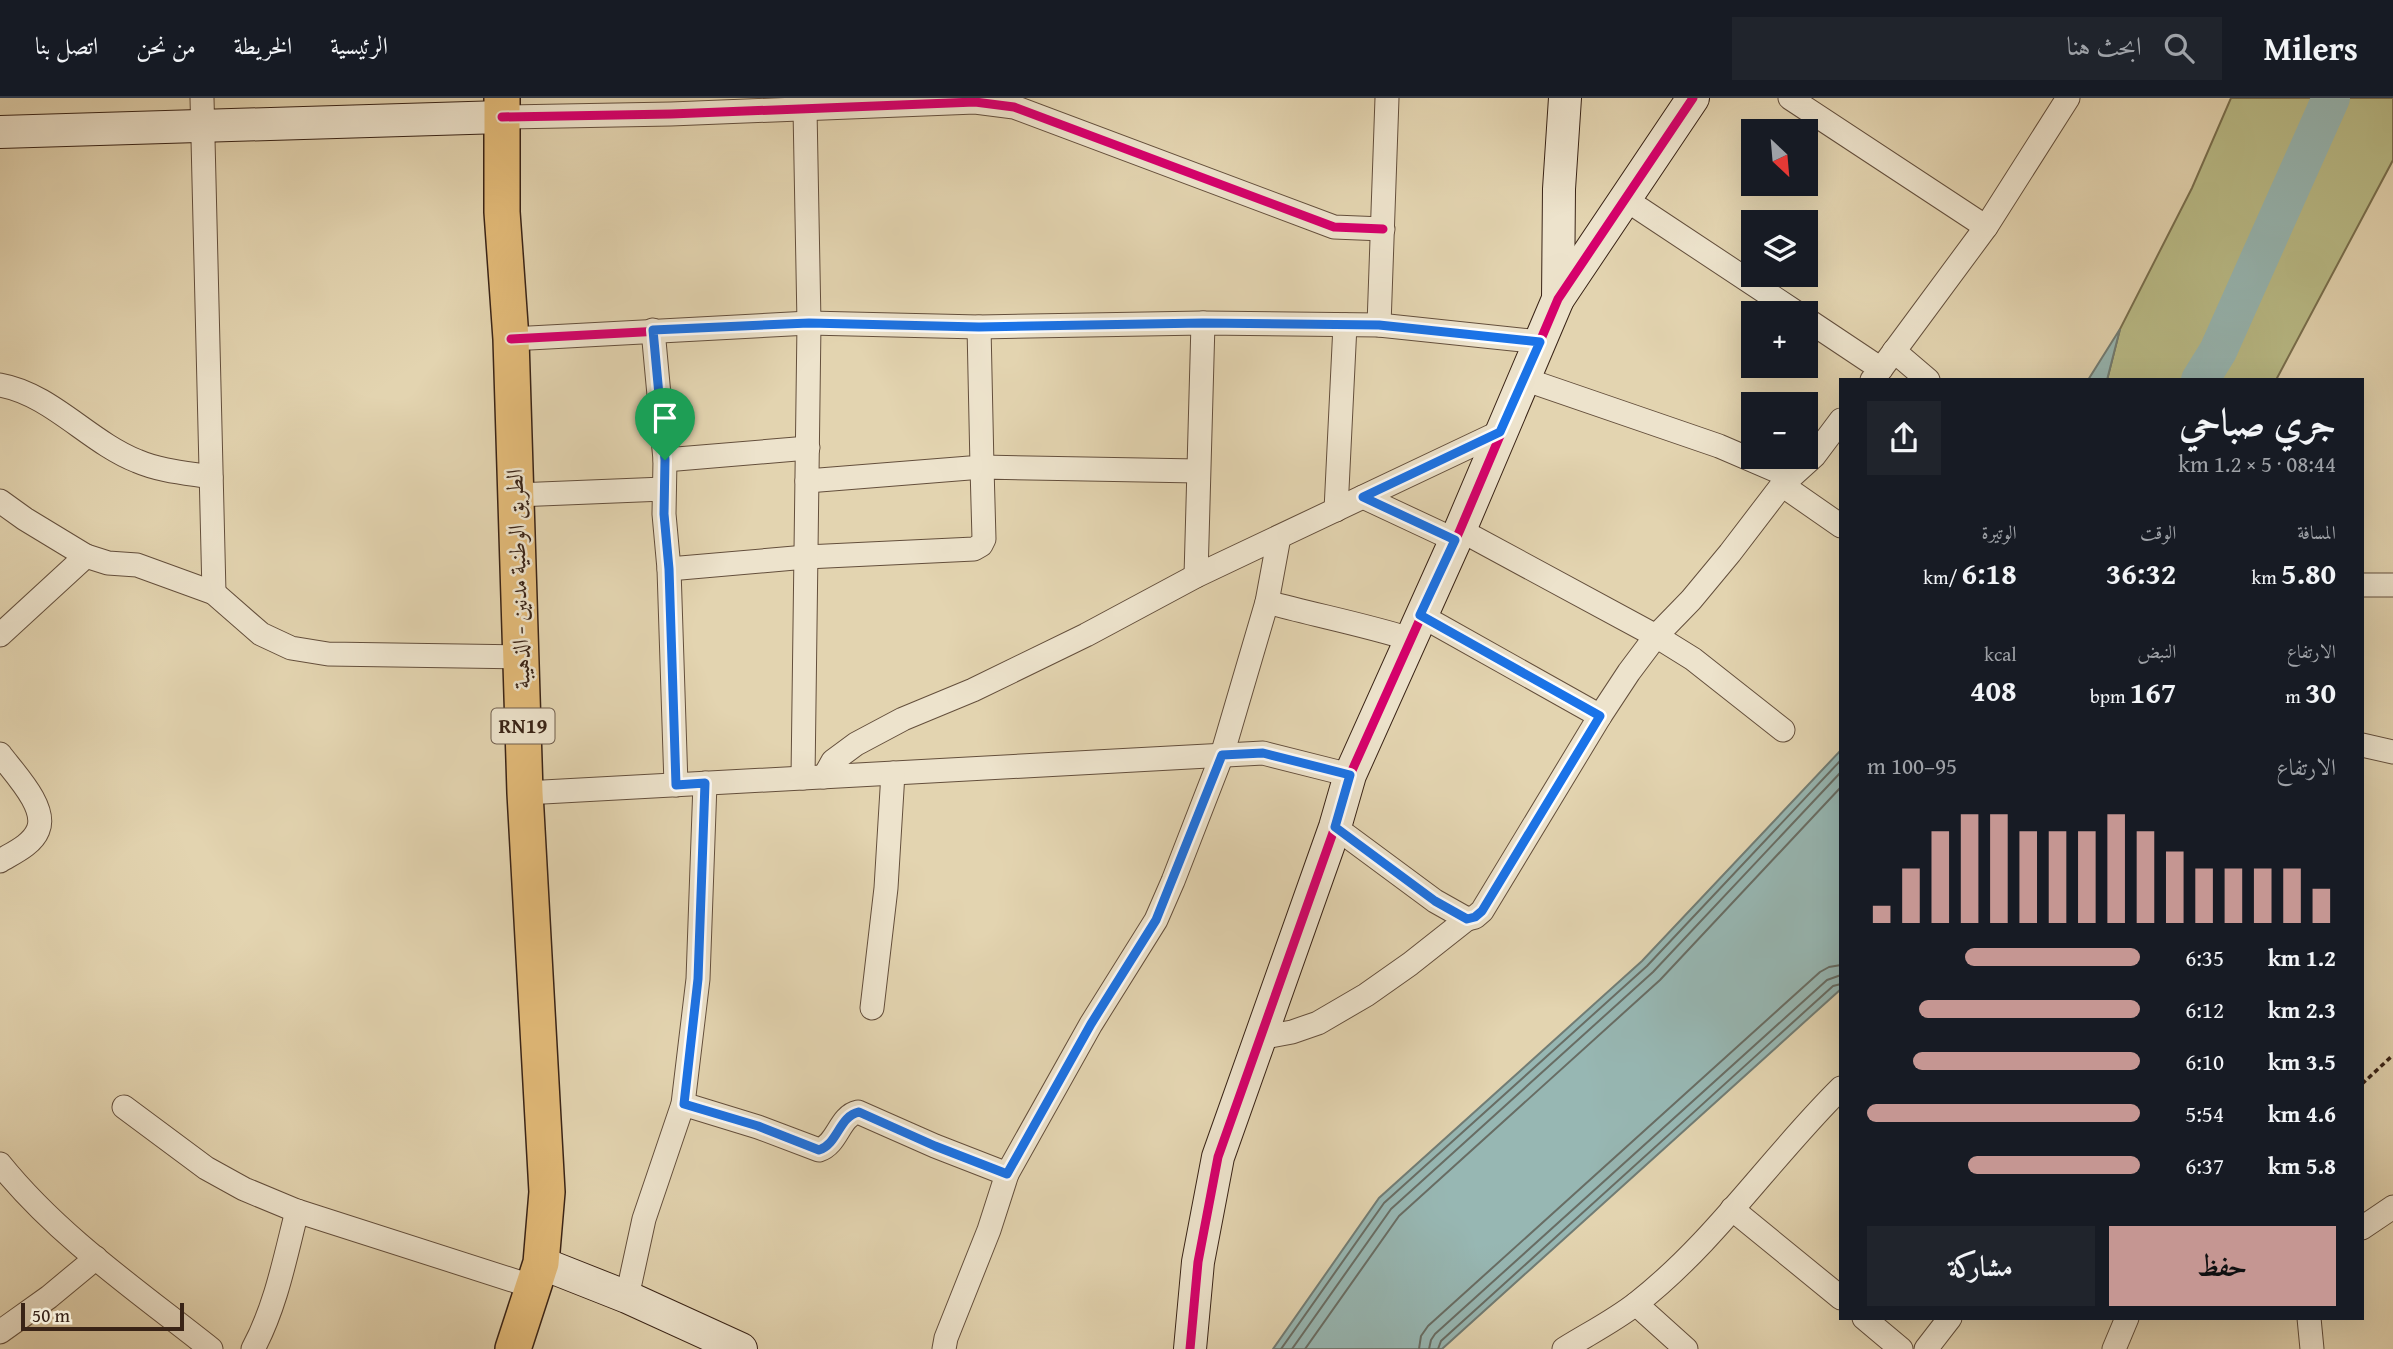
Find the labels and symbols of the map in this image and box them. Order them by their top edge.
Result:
north arrow [1741,119,1818,196]
pin [635,388,695,460]
street label: الطريق الوطنية مدنين - الذهيبة [497,468,538,690]
road number: RN19 [491,708,554,744]
scale bar [21,1300,184,1332]

